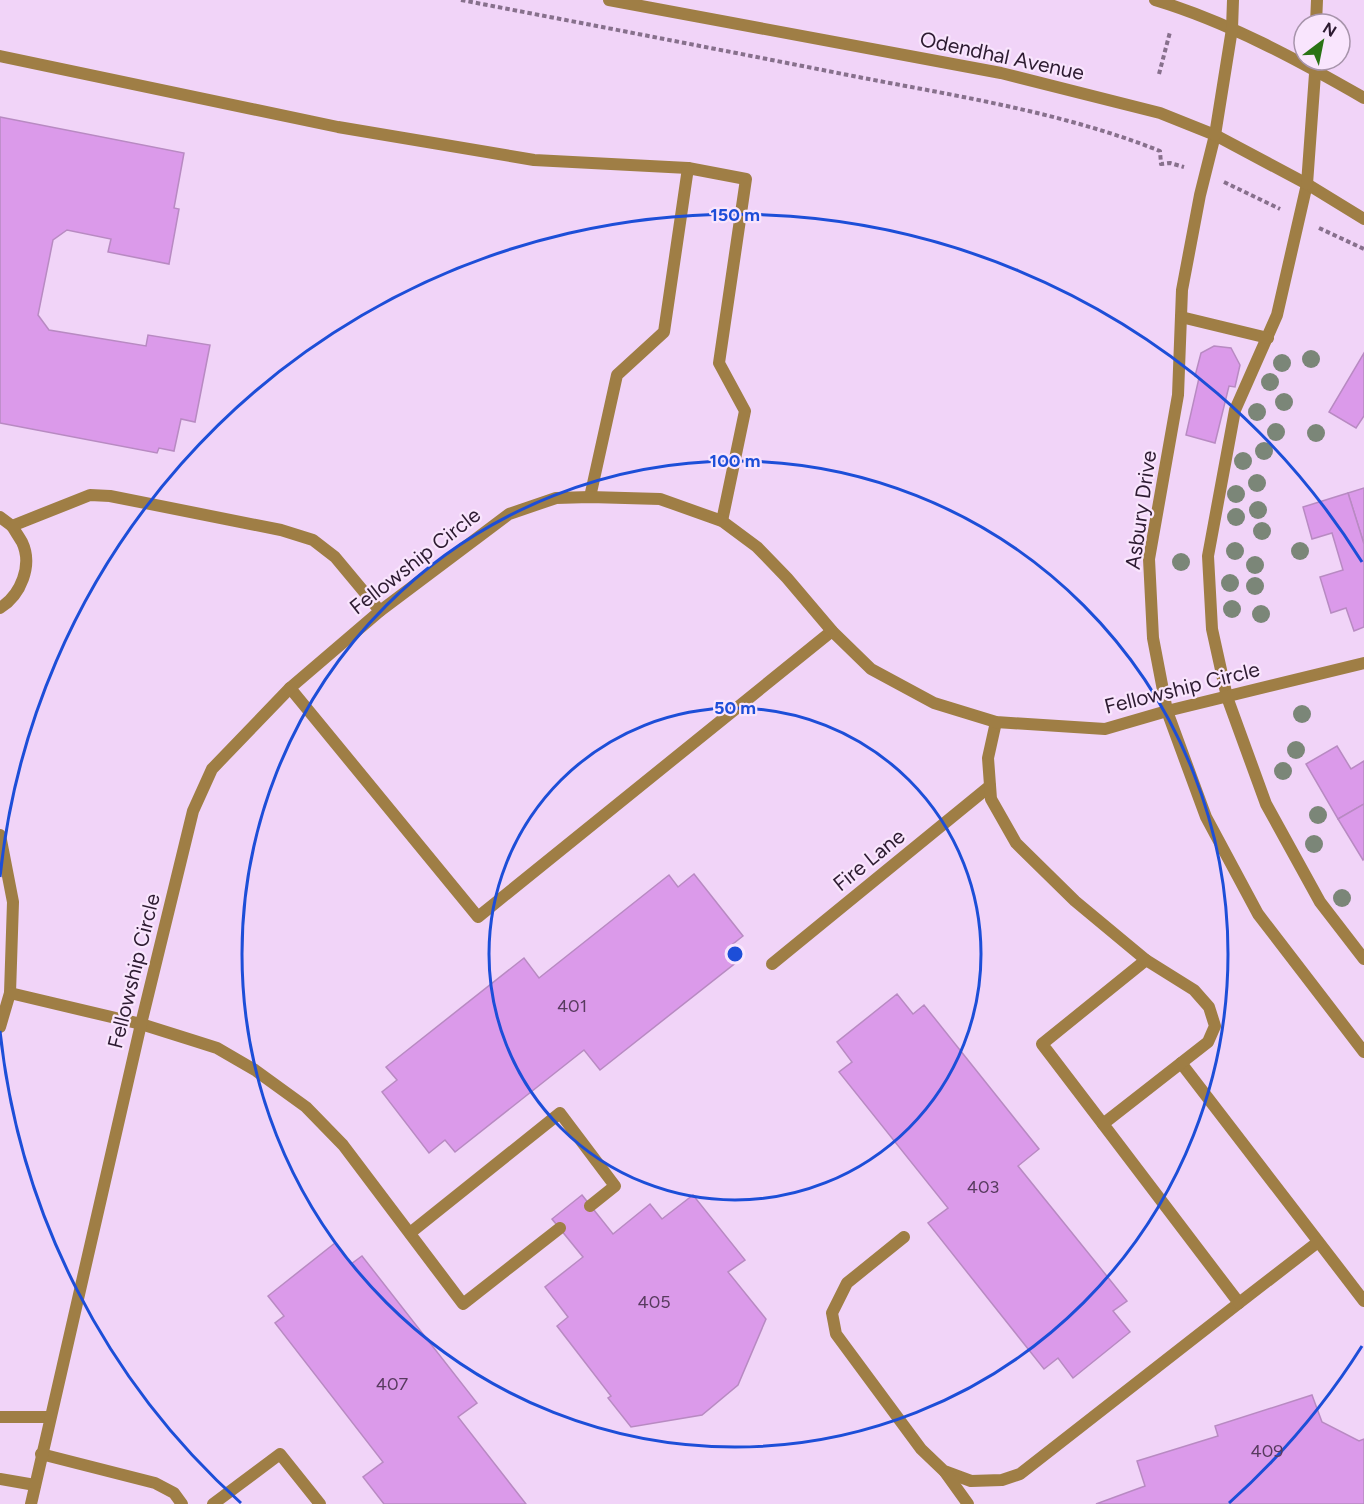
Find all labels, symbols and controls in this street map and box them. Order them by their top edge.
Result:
north arrow [1292,12,1352,72]
text: N [1319,18,1340,41]
street label: Odendhal Avenue [918,26,1087,85]
text: 150 m [710,204,760,226]
street label: Asbury Drive [1120,449,1161,571]
text: 100 m [710,450,760,472]
street label: Fellowship Circle [344,502,485,619]
street label: Fellowship Circle [1102,656,1262,719]
text: 50 m [714,697,756,719]
street label: Fire Lane [828,823,910,896]
street label: Fellowship Circle [102,891,165,1051]
centre of rings [725,944,745,964]
house number: 401 [557,995,587,1017]
house number: 403 [967,1176,999,1198]
house number: 405 [637,1291,671,1313]
house number: 407 [376,1373,409,1395]
house number: 409 [1251,1440,1283,1462]

